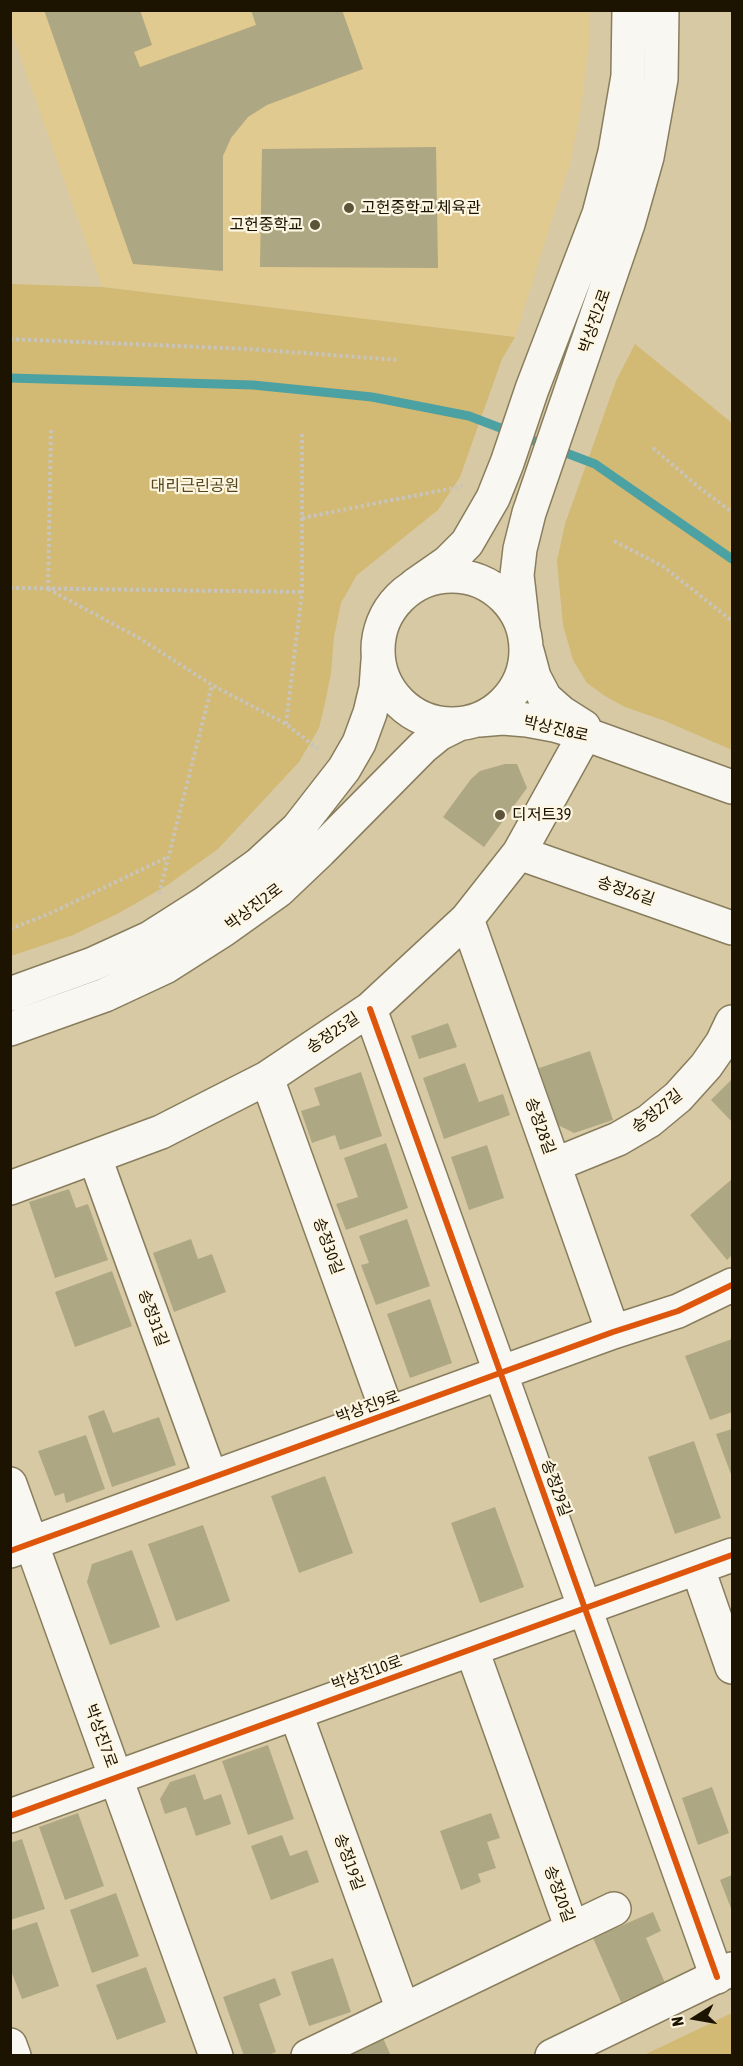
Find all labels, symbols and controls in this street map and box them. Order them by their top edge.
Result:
place label: 고헌중학교 체육관 [361,198,481,218]
marker: 고헌중학교 체육관 [342,201,356,215]
place label: 고헌중학교 [229,215,303,235]
marker: 고헌중학교 [308,218,322,232]
street label: 박상진2로 [575,286,615,356]
park label: 대리근린공원 [151,476,239,496]
street label: 박상진8로 [521,712,591,746]
place label: 디저트39 [512,805,571,825]
marker: 디저트39 [493,808,507,822]
street label: 송정26길 [595,872,657,910]
street label: 박상진2로 [222,879,286,935]
street label: 송정25길 [303,1008,363,1058]
street label: 송정27길 [628,1085,686,1137]
street label: 송정28길 [521,1095,559,1157]
street label: 송정30길 [309,1215,347,1277]
street label: 송정31길 [134,1287,172,1349]
street label: 박상진9로 [334,1387,402,1427]
street label: 송정29길 [537,1457,575,1519]
street label: 박상진10로 [329,1651,405,1695]
street label: 박상진7로 [81,1702,121,1770]
street label: 송정19길 [330,1831,368,1893]
street label: 송정20길 [540,1863,578,1925]
north arrow [665,1988,725,2048]
text: N [668,2015,687,2028]

